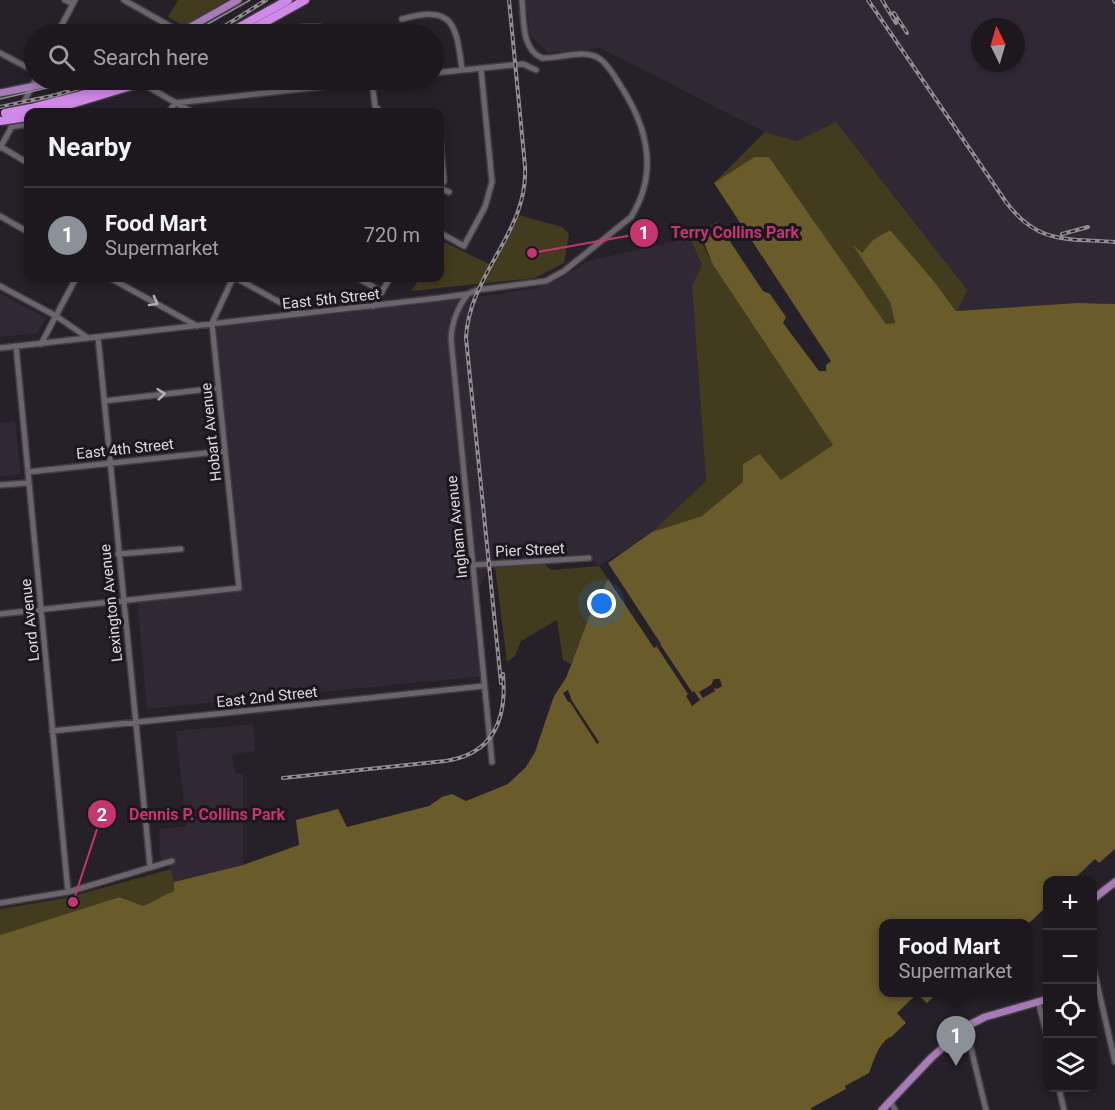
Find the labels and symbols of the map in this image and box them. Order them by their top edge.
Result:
north arrow [971,18,1025,72]
callout: Terry Collins Park [629,216,811,250]
text: 1 [639,222,649,243]
text: Terry Collins Park [671,223,800,242]
street label: East 5th Street [281,285,381,313]
one-way arrow [147,295,158,306]
street label: Hobart Avenue [197,382,225,482]
one-way arrow [157,388,166,401]
street label: East 4th Street [75,435,175,463]
street label: Ingham Avenue [443,475,471,579]
street label: Pier Street [495,539,565,561]
street label: Lexington Avenue [96,543,126,663]
street label: Lord Avenue [17,578,43,662]
your location [587,589,616,618]
street label: East 2nd Street [216,683,319,711]
callout: Dennis P. Collins Park [87,797,297,831]
text: 2 [97,804,107,825]
text: Dennis P. Collins Park [129,805,285,824]
pin: 1 [936,1016,976,1066]

